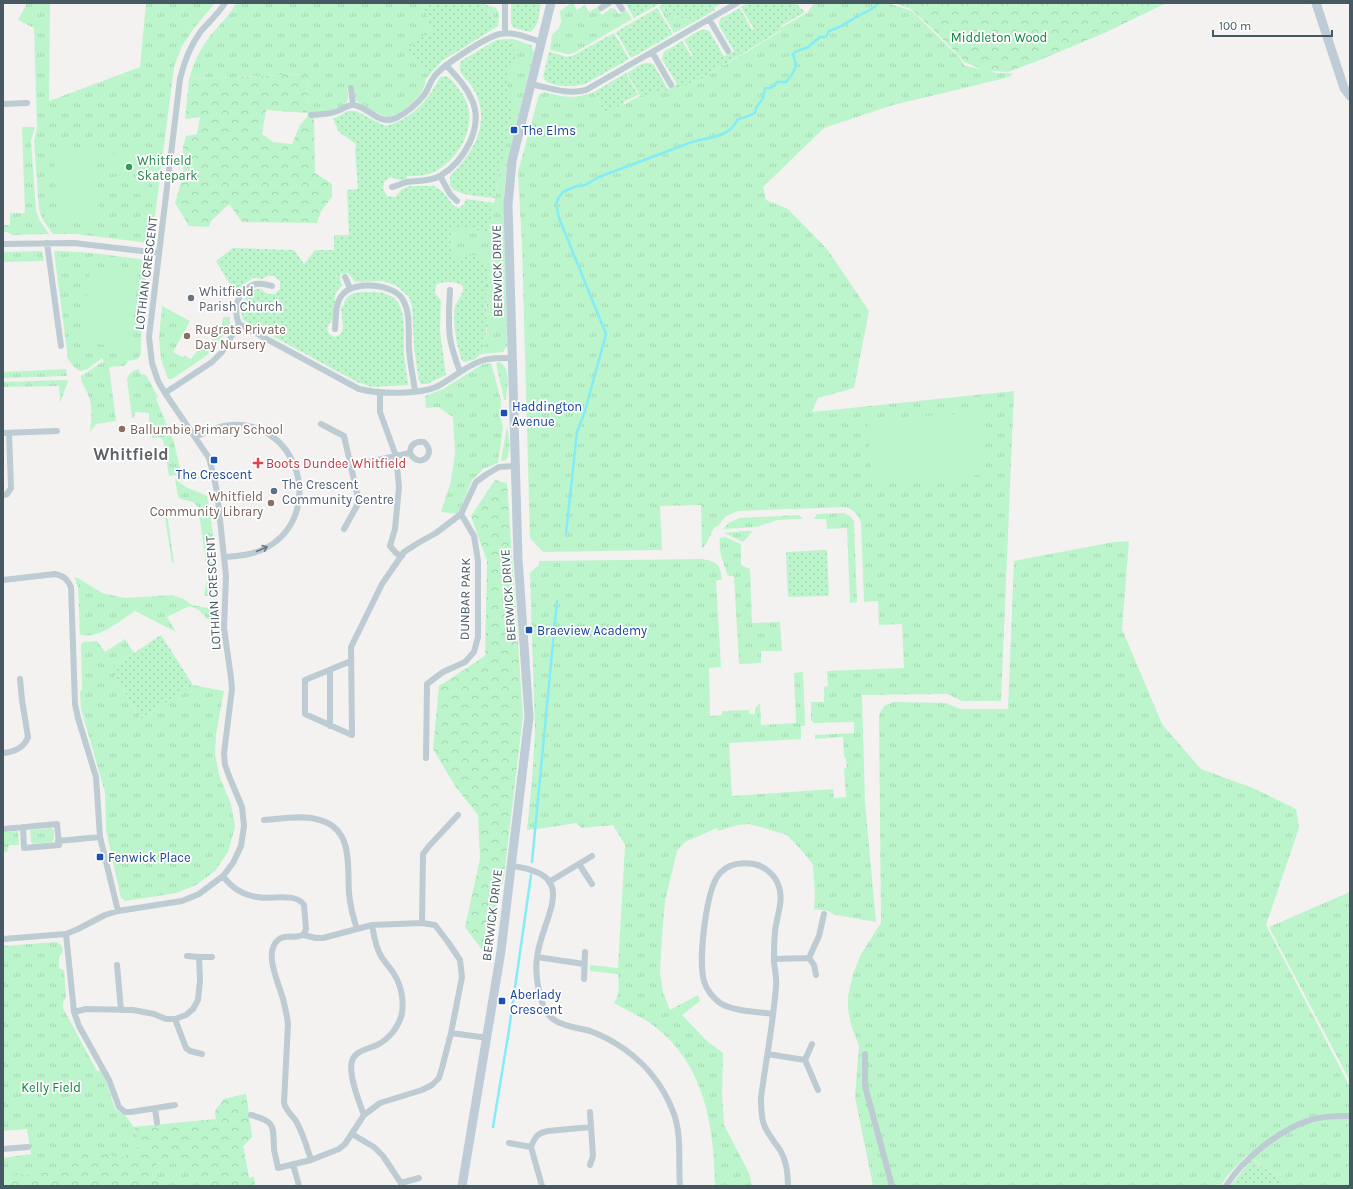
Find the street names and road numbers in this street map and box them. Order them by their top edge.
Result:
street label: LOTHIAN CRESCENT [132,215,160,331]
street label: BERWICK DRIVE [489,225,505,317]
street label: LOTHIAN CRESCENT [202,535,223,651]
street label: BERWICK DRIVE [497,548,519,642]
street label: DUNBAR PARK [457,557,473,640]
street label: BERWICK DRIVE [479,868,505,962]

